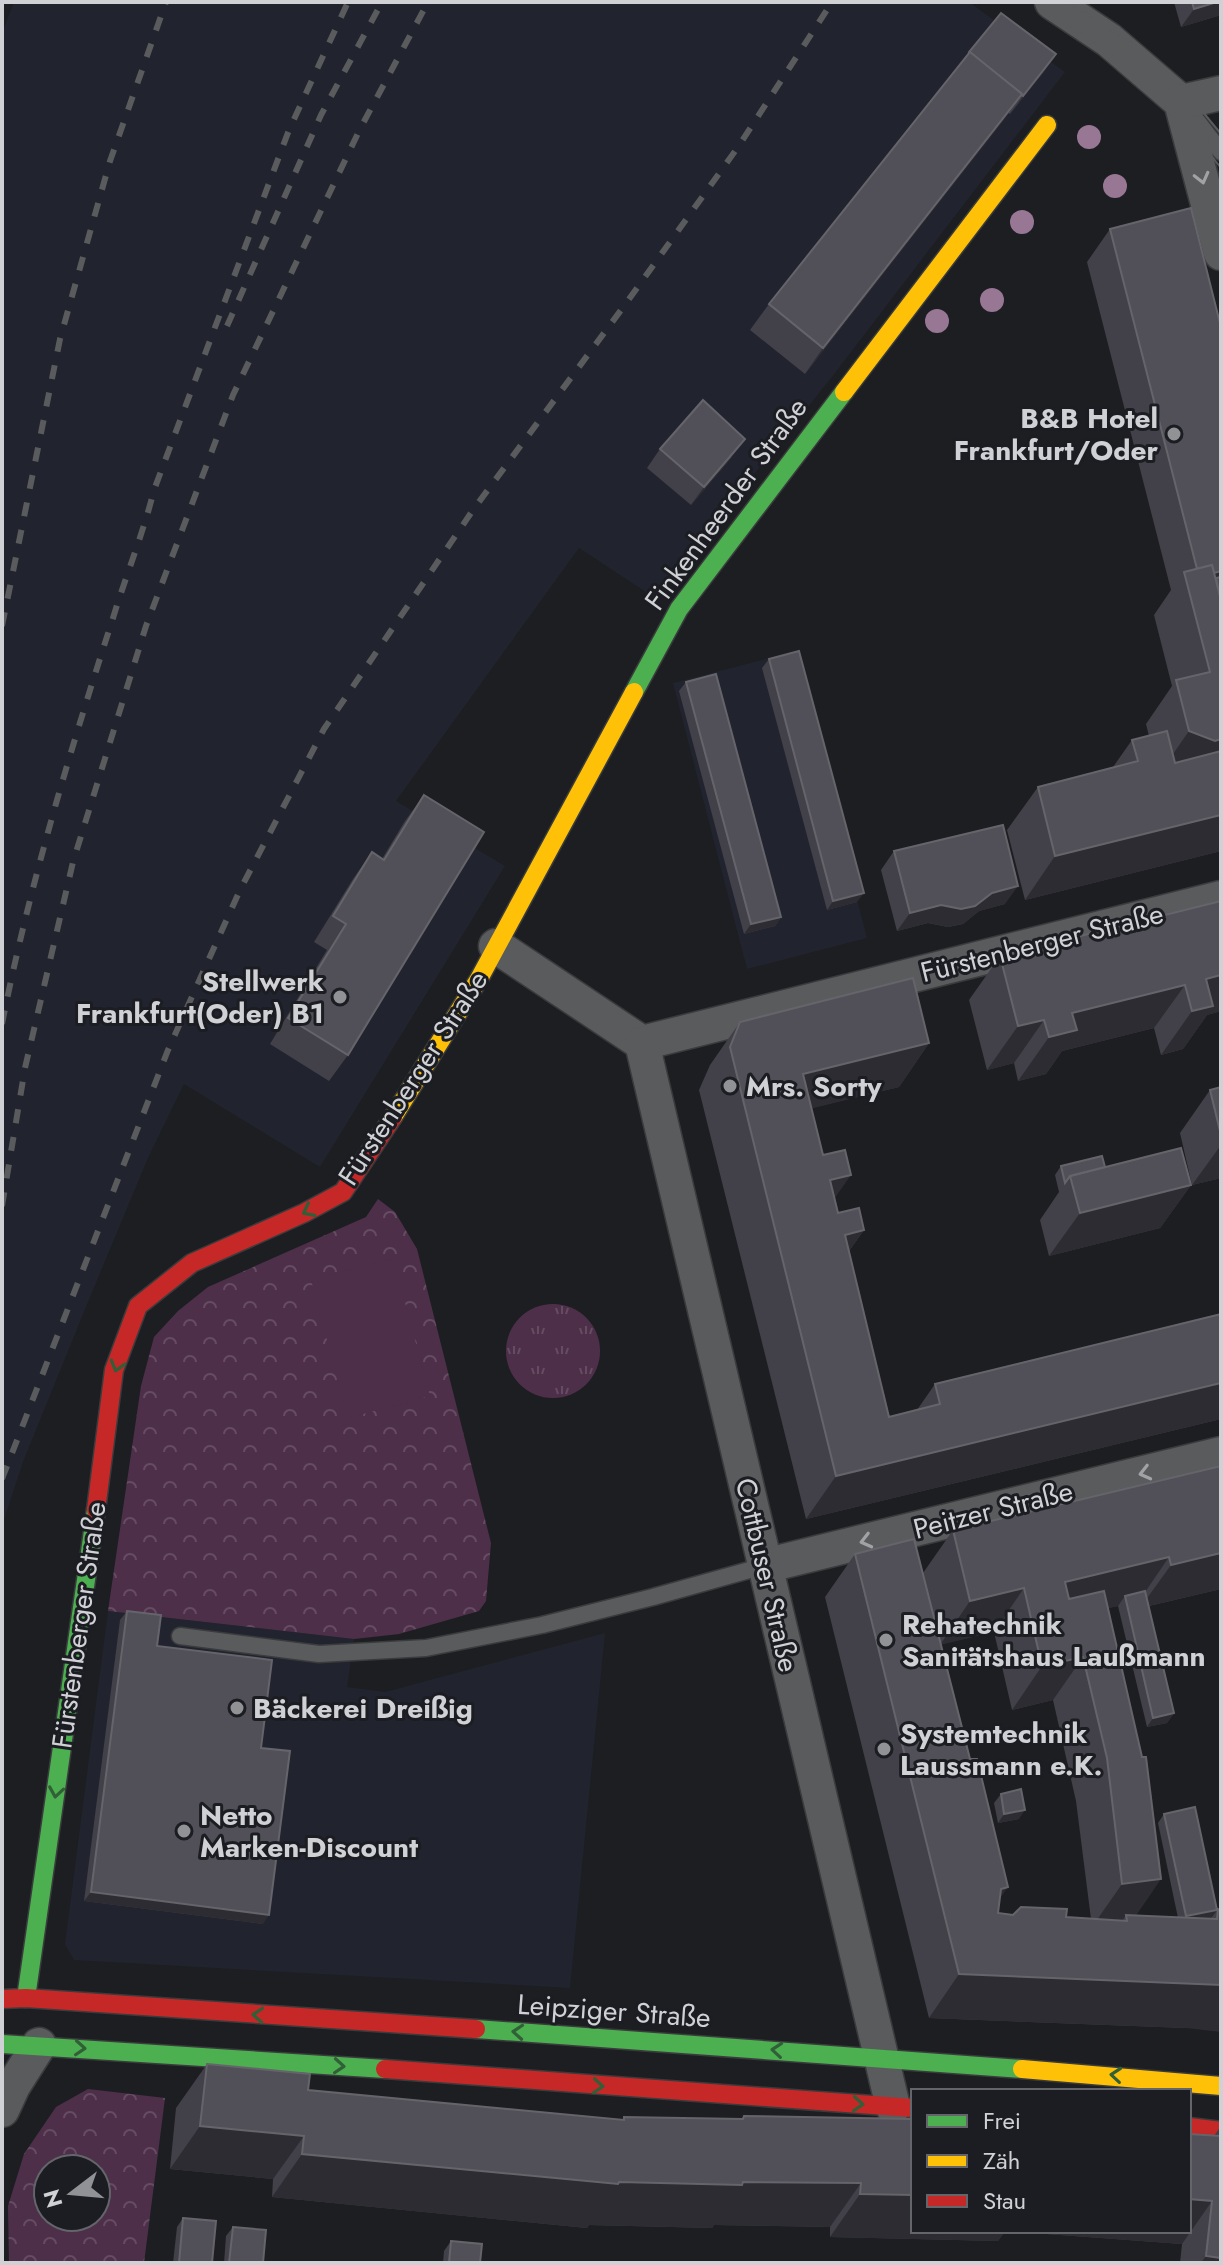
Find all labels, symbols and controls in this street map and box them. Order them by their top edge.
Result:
one-way arrow [1193,170,1210,184]
street label: Finkenheerder Straße [635,389,817,619]
place label: B&B Hotel Frankfurt/Oder [954,398,1158,471]
marker: B&B Hotel Frankfurt/Oder [1165,425,1183,443]
street label: Fürstenberger Straße [916,893,1168,993]
place label: Stellwerk Frankfurt(Oder) B1 [76,961,324,1034]
street label: Fürstenberger Straße [328,963,498,1193]
marker: Stellwerk Frankfurt(Oder) B1 [331,988,349,1006]
place label: Mrs. Sorty [746,1066,882,1107]
marker: Mrs. Sorty [721,1077,739,1095]
one-way arrow [301,1201,316,1216]
one-way arrow [110,1359,126,1372]
one-way arrow [1139,1463,1153,1480]
street label: Peitzer Straße [909,1470,1077,1550]
street label: Cottbuser Straße [725,1474,809,1676]
street label: Fürstenberger Straße [41,1499,117,1751]
one-way arrow [859,1532,873,1549]
place label: Rehatechnik Sanitätshaus Laußmann [902,1604,1206,1677]
marker: Rehatechnik Sanitätshaus Laußmann [877,1631,895,1649]
place label: Bäckerei Dreißig [253,1688,473,1729]
marker: Bäckerei Dreißig [228,1699,246,1717]
place label: Systemtechnik Laussmann e.K. [900,1713,1102,1786]
marker: Systemtechnik Laussmann e.K. [875,1740,893,1758]
one-way arrow [48,1786,65,1799]
place label: Netto Marken-Discount [200,1795,418,1868]
marker: Netto Marken-Discount [175,1822,193,1840]
street label: Leipziger Straße [516,1984,712,2038]
one-way arrow [251,2007,264,2024]
one-way arrow [511,2024,524,2041]
one-way arrow [74,2039,87,2056]
one-way arrow [770,2042,783,2059]
one-way arrow [333,2057,346,2074]
one-way arrow [1109,2067,1122,2084]
one-way arrow [592,2077,605,2094]
legend [911,2089,1191,2233]
one-way arrow [852,2096,865,2113]
text: Frei [983,2103,1021,2138]
text: Zäh [983,2143,1020,2178]
north arrow [32,2153,112,2233]
text: Stau [983,2183,1026,2218]
text: N [35,2186,71,2211]

